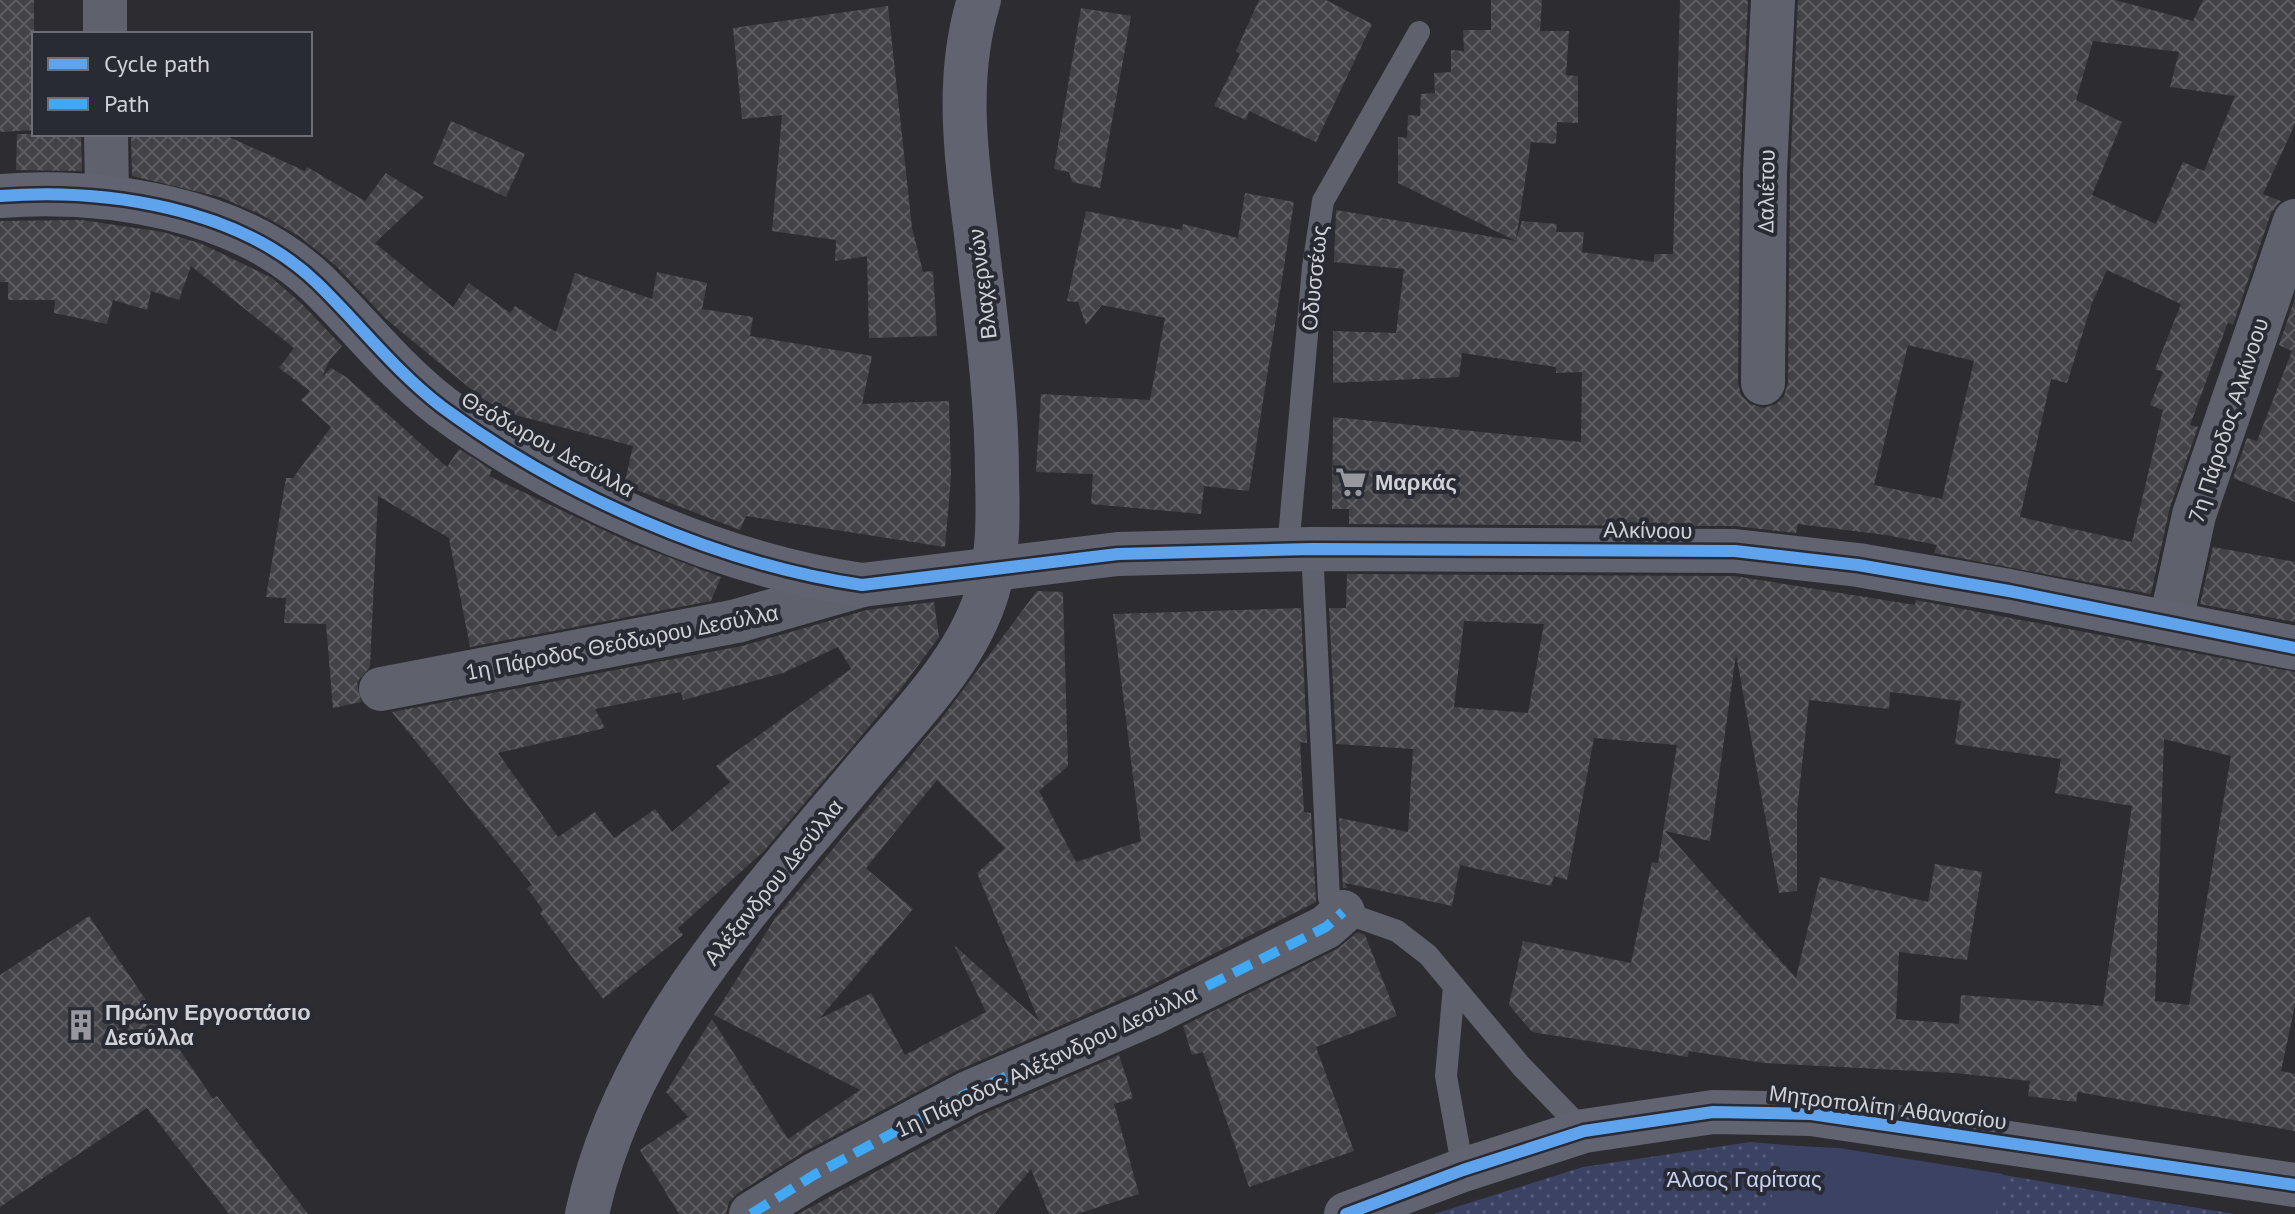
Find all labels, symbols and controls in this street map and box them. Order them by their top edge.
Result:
legend [32,32,312,136]
text: Cycle path [104,48,210,79]
text: Path [104,88,150,119]
street label: Δαλιέτου [1751,149,1781,233]
street label: Οδυσσέως [1295,224,1333,332]
street label: Βλαχερνών [961,227,1003,341]
street label: 7η Πάροδος Αλκίνοου [2182,314,2274,526]
street label: Θεόδωρου Δεσύλλα [457,385,640,503]
supermarket icon: Μαρκάς [1334,465,1368,499]
place label: Μαρκάς [1375,468,1457,496]
street label: Αλκίνοου [1603,515,1693,545]
street label: 1η Πάροδος Θεόδωρου Δεσύλλα [463,598,781,686]
street label: Αλέξανδρου Δεσύλλα [697,793,849,971]
street label: 1η Πάροδος Αλέξανδρου Δεσύλλα [891,978,1202,1143]
place label: Πρώην Εργοστάσιο Δεσύλλα [105,998,311,1051]
building icon: Πρώην Εργοστάσιο Δεσύλλα [64,1008,98,1042]
street label: Μητροπολίτη Αθανασίου [1768,1079,2008,1135]
park label: Άλσος Γαρίτσας [1666,1165,1822,1193]

